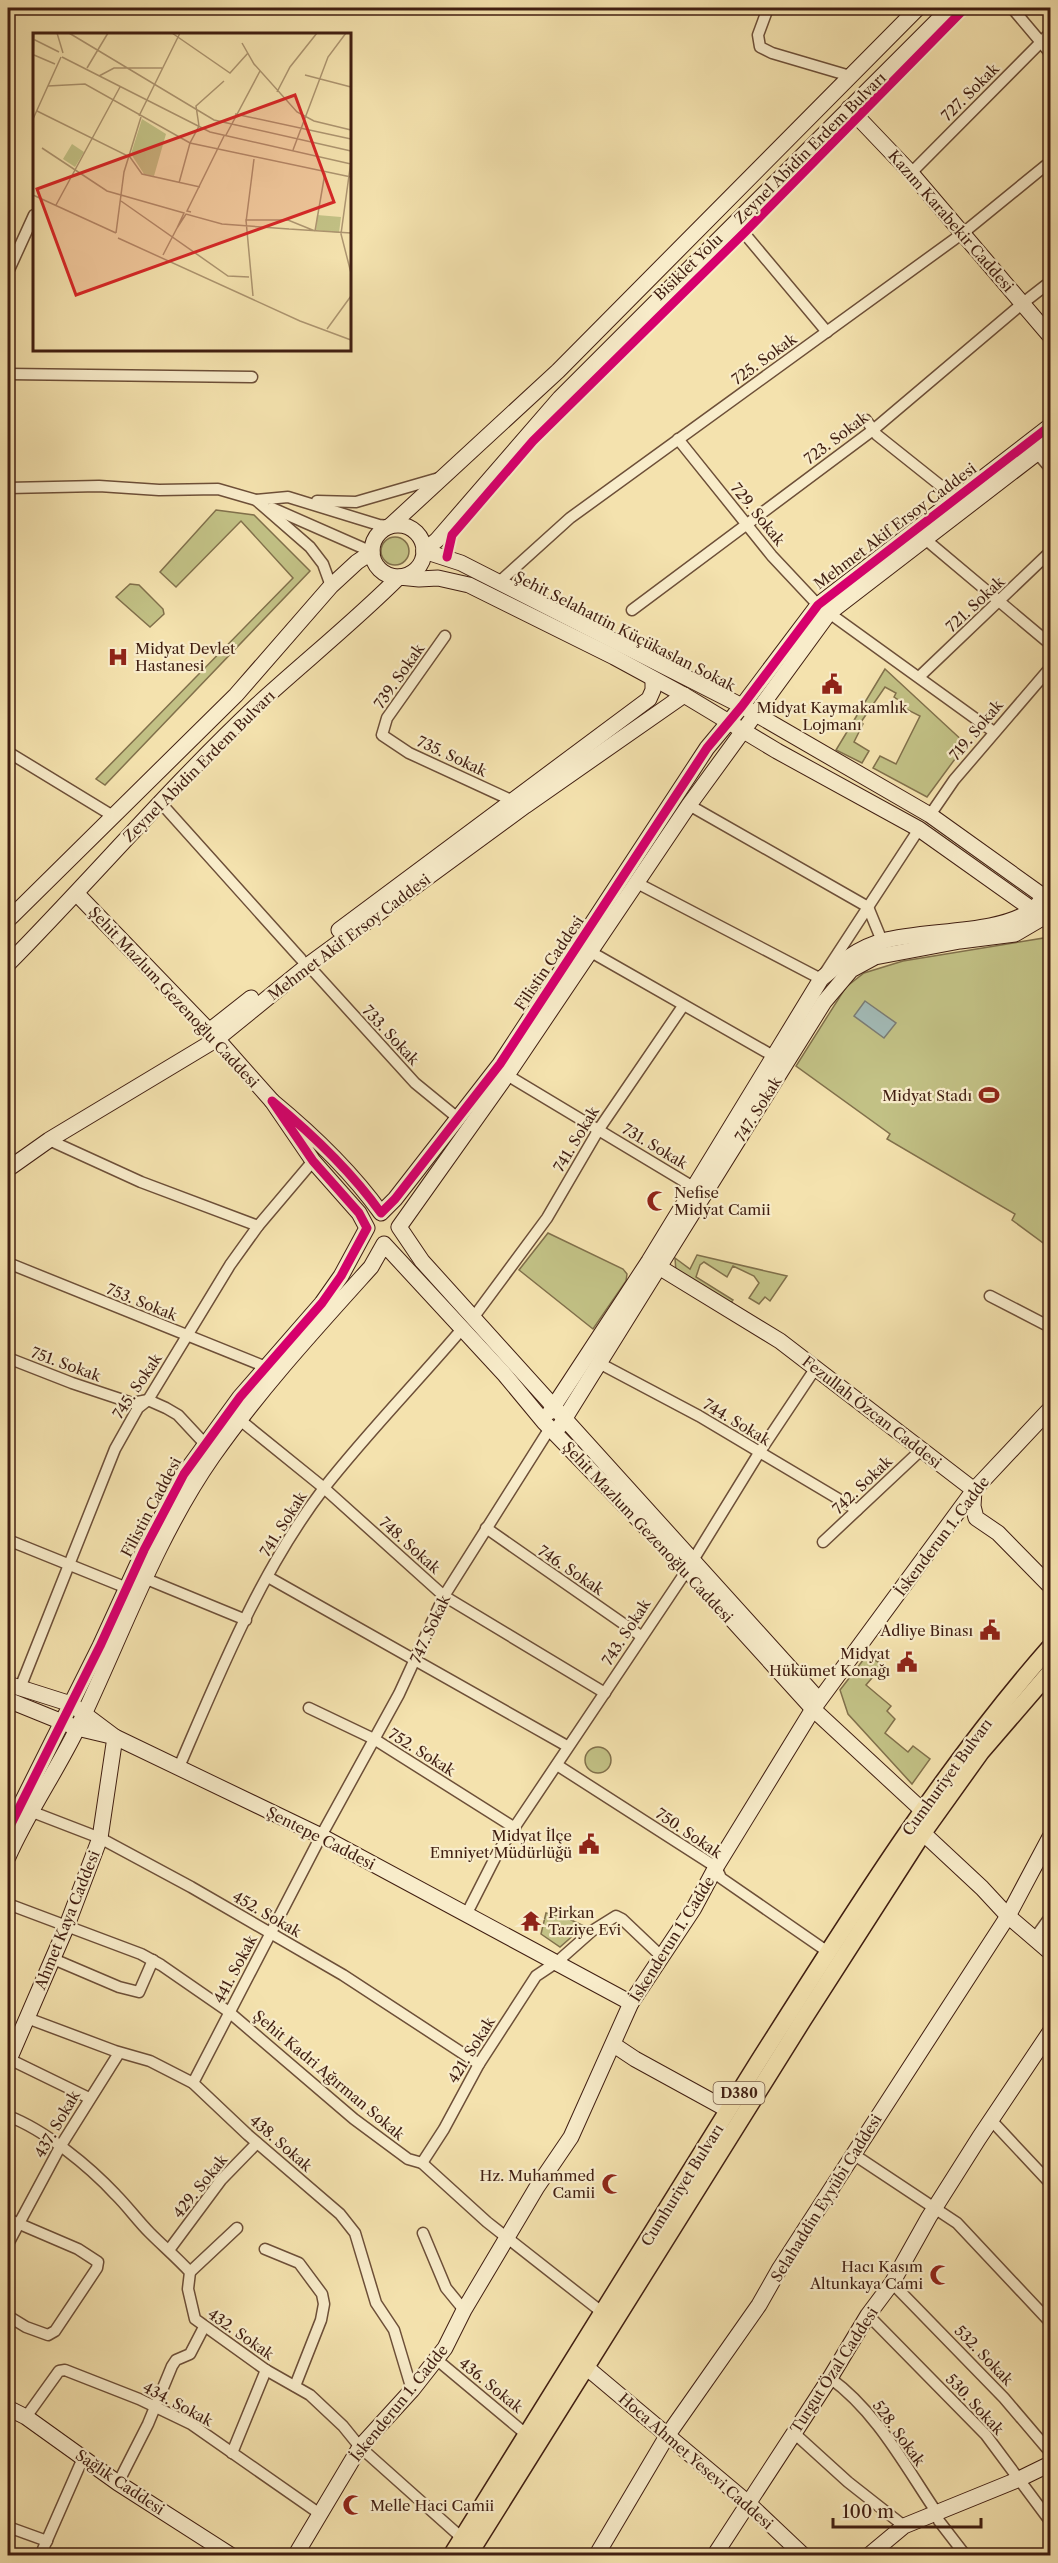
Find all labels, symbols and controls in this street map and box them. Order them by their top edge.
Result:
inset map [33,33,351,351]
street label: 727. Sokak [937,58,1004,125]
street label: Zeynel Abidin Erdem Bulvarı [730,68,890,228]
street label: Kazım Karabekir Caddesi [884,146,1018,296]
street label: Bisiklet Yolu [650,230,726,304]
street label: 725. Sokak [728,328,801,389]
street label: 723. Sokak [800,407,873,468]
street label: Mehmet Akif Ersoy Caddesi [810,458,980,593]
street label: 729. Sokak [727,479,790,550]
street label: Şehit Selahattin Küçükaslan Sokak [511,567,740,696]
street label: 721. Sokak [942,571,1009,636]
place label: Midyat Devlet Hastanesi [135,639,236,675]
street label: 739. Sokak [370,639,429,712]
hospital icon: Midyat Devlet Hastanesi [106,645,130,669]
public building icon: Midyat Kaymakamlık Lojmanı [820,672,844,696]
street label: Zeynel Abidin Erdem Bulvarı [119,686,279,846]
street label: 719. Sokak [945,695,1008,764]
place label: Midyat Kaymakamlık Lojmanı [756,698,909,734]
street label: 735. Sokak [414,732,491,781]
street label: Mehmet Akif Ersoy Caddesi [264,869,434,1004]
street label: Şehit Mazlum Gezenoğlu Caddesi [85,902,263,1092]
street label: Filistin Caddesi [510,912,588,1014]
street label: 733. Sokak [358,1001,424,1070]
street label: 747. Sokak [731,1072,786,1145]
sports icon: Midyat Stadı [977,1083,1001,1107]
place label: Midyat Stadı [882,1086,972,1105]
street label: 741. Sokak [549,1102,604,1175]
street label: 731. Sokak [619,1119,692,1174]
place label: Nefise Midyat Camii [674,1183,771,1219]
mosque icon: Nefise Midyat Camii [645,1189,669,1213]
street label: 753. Sokak [104,1279,181,1325]
street label: 751. Sokak [29,1343,105,1386]
street label: 745. Sokak [108,1349,167,1422]
street label: Fezullah Özcan Caddesi [799,1352,946,1472]
street label: 744. Sokak [700,1394,775,1450]
street label: Şehit Mazlum Gezenoğlu Caddesi [559,1437,737,1627]
street label: 742. Sokak [828,1451,897,1518]
street label: Filistin Caddesi [117,1453,185,1560]
street label: İskenderun 1. Cadde [891,1472,993,1600]
street label: 741. Sokak [256,1487,311,1560]
street label: 748. Sokak [376,1513,445,1578]
street label: 746. Sokak [534,1541,609,1600]
street label: 747. Sokak [406,1591,455,1666]
street label: 743. Sokak [598,1594,655,1669]
public building icon: Adliye Binası [978,1618,1002,1642]
place label: Adliye Binası [879,1621,973,1640]
place label: Midyat Hükümet Konağı [769,1644,891,1680]
public building icon: Midyat Hükümet Konağı [895,1650,919,1674]
street label: Cumhuriyet Bulvarı [898,1714,996,1839]
street label: 752. Sokak [385,1724,460,1781]
street label: Şentepe Caddesi [264,1802,379,1874]
street label: 750. Sokak [652,1804,727,1863]
place label: Midyat İlçe Emniyet Müdürlüğü [430,1826,572,1862]
public building icon: Midyat İlçe Emniyet Müdürlüğü [577,1832,601,1856]
street label: Ahmet Kaya Caddesi [30,1847,104,1993]
street label: İskenderun 1. Cadde [626,1873,718,2005]
street label: 452. Sokak [229,1887,306,1942]
place label: Pirkan Taziye Evi [548,1903,622,1939]
temple icon: Pirkan Taziye Evi [519,1909,543,1933]
street label: 441. Sokak [209,1930,262,2006]
street label: Şehit Kadri Ağırman Sokak [249,2006,410,2145]
street label: 421. Sokak [443,2012,500,2087]
road number: D380 [714,2082,764,2104]
street label: 437. Sokak [30,2086,85,2161]
street label: Selahaddin Eyyübi Caddesi [766,2110,886,2285]
street label: 438. Sokak [246,2111,317,2176]
street label: Cumhuriyet Bulvarı [637,2120,727,2250]
street label: 429. Sokak [169,2149,232,2222]
place label: Hz. Muhammed Camii [480,2166,595,2202]
mosque icon: Hz. Muhammed Camii [600,2172,624,2196]
place label: Hacı Kasım Altunkaya Cami [809,2257,923,2293]
mosque icon: Hacı Kasım Altunkaya Cami [928,2263,952,2287]
street label: Turgut Özal Caddesi [786,2303,882,2437]
street label: 432. Sokak [204,2304,279,2365]
street label: 532. Sokak [951,2321,1018,2390]
street label: İskenderun 1. Cadde [346,2341,452,2465]
street label: 436. Sokak [455,2353,528,2417]
street label: 530. Sokak [942,2369,1009,2439]
street label: 434. Sokak [140,2378,217,2431]
street label: Hoca Ahmet Yesevi Caddesi [615,2389,777,2533]
street label: 528. Sokak [869,2396,930,2471]
street label: Sağlık Caddesi [72,2445,168,2519]
scale bar [833,2491,982,2529]
mosque icon: Melle Haci Camii [341,2493,365,2517]
place label: Melle Haci Camii [370,2496,495,2515]
text: 100 m [842,2501,894,2523]

